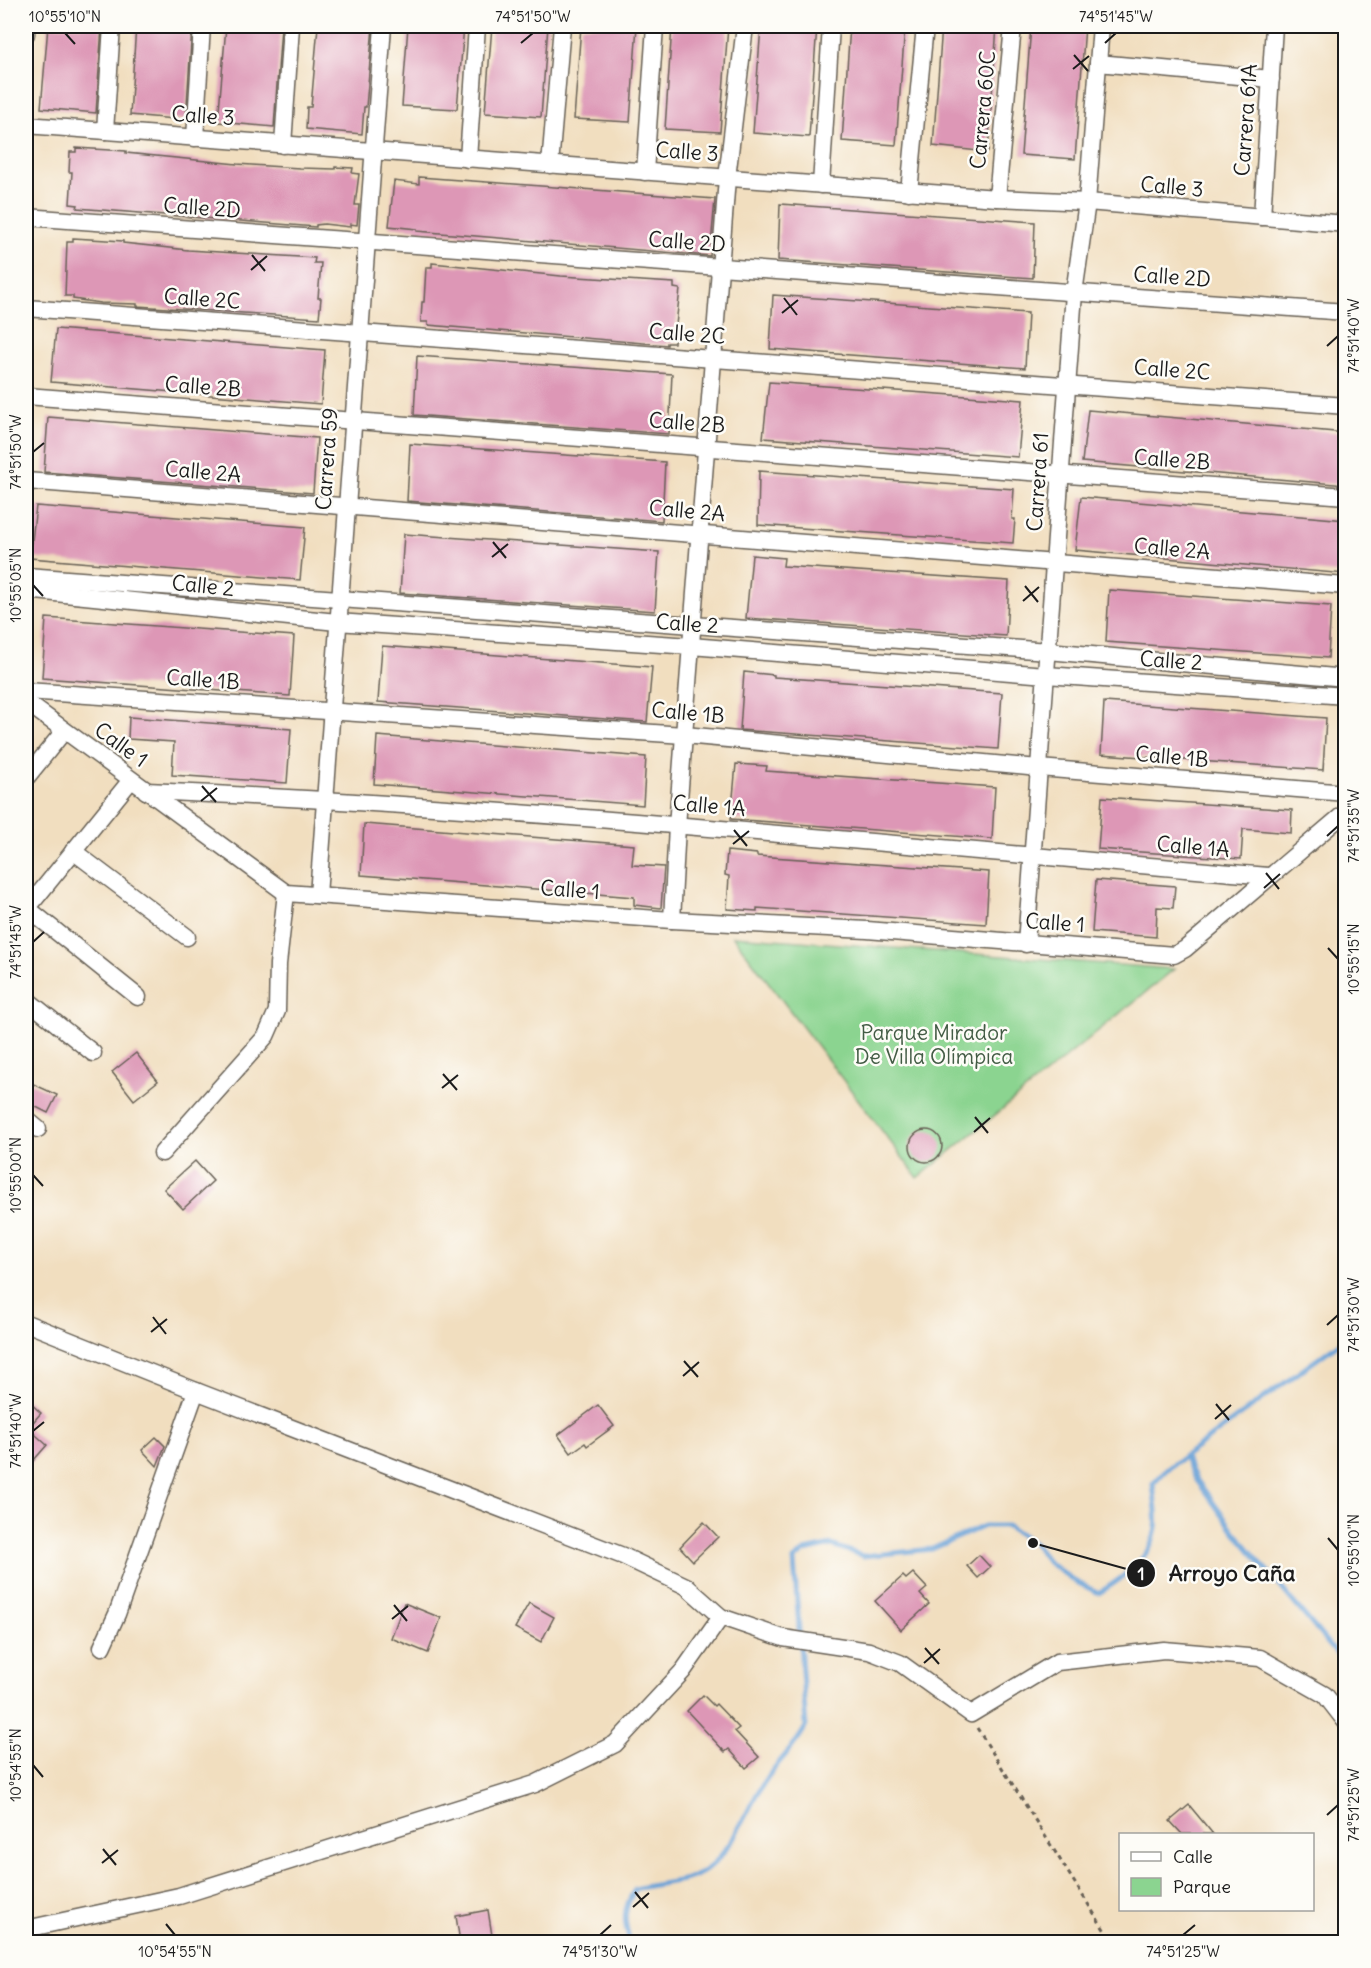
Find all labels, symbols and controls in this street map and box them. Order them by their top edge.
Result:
text: 10°55'10"N [29,7,101,26]
text: 74°51'50"W [495,7,571,26]
text: 74°51'45"W [1079,7,1153,26]
street label: Carrera 60C [964,50,1001,170]
street label: Carrera 61A [1228,63,1263,177]
street label: Calle 3 [171,100,236,131]
street label: Calle 3 [655,136,720,167]
street label: Calle 3 [1139,170,1205,203]
street label: Calle 2D [162,191,242,224]
street label: Calle 2D [647,225,727,258]
street label: Calle 2D [1132,260,1212,293]
street label: Calle 2C [163,282,241,315]
text: 74°51'40"W [1344,298,1363,374]
street label: Calle 2C [648,317,726,350]
street label: Calle 2C [1133,353,1211,386]
street label: Calle 2B [164,370,242,403]
street label: Calle 2B [648,406,726,439]
street label: Carrera 59 [309,407,344,511]
text: 74°51'50"W [6,414,25,490]
street label: Carrera 61 [1021,432,1054,532]
street label: Calle 2B [1133,443,1211,476]
street label: Calle 2A [164,455,242,488]
street label: Calle 2A [648,494,726,527]
street label: Calle 2A [1133,532,1211,565]
text: 10°55'05"N [6,548,25,622]
street label: Calle 2 [170,569,236,602]
street label: Calle 2 [655,608,719,639]
street label: Calle 2 [1139,645,1203,676]
street label: Calle 1B [165,663,241,696]
street label: Calle 1B [650,696,726,729]
street label: Calle 1 [89,716,153,773]
street label: Calle 1B [1134,740,1210,773]
street label: Calle 1A [671,789,747,822]
text: 74°51'35"W [1344,789,1363,863]
street label: Calle 1A [1155,830,1231,863]
street label: Calle 1 [539,874,601,905]
text: 74°51'45"W [6,905,25,979]
street label: Calle 1 [1024,907,1086,938]
text: 10°55'15"N [1344,923,1363,995]
park label: Parque Mirador De Villa Olímpica [855,1019,1013,1070]
text: 10°55'00"N [6,1137,25,1213]
text: 74°51'30"W [1344,1277,1363,1353]
text: 74°51'40"W [6,1393,25,1469]
text: 10°55'10"N [1344,1514,1363,1586]
callout: Arroyo Caña [1126,1553,1307,1593]
text: Arroyo Caña [1169,1559,1296,1587]
text: 1 [1137,1562,1145,1585]
text: 10°54'55"N [6,1728,25,1802]
text: 74°51'25"W [1344,1768,1363,1842]
legend [1119,1833,1314,1911]
text: Calle [1173,1845,1213,1868]
text: Parque [1173,1875,1231,1898]
text: 10°54'55"N [138,1942,212,1961]
text: 74°51'30"W [562,1942,638,1961]
text: 74°51'25"W [1146,1942,1220,1961]

